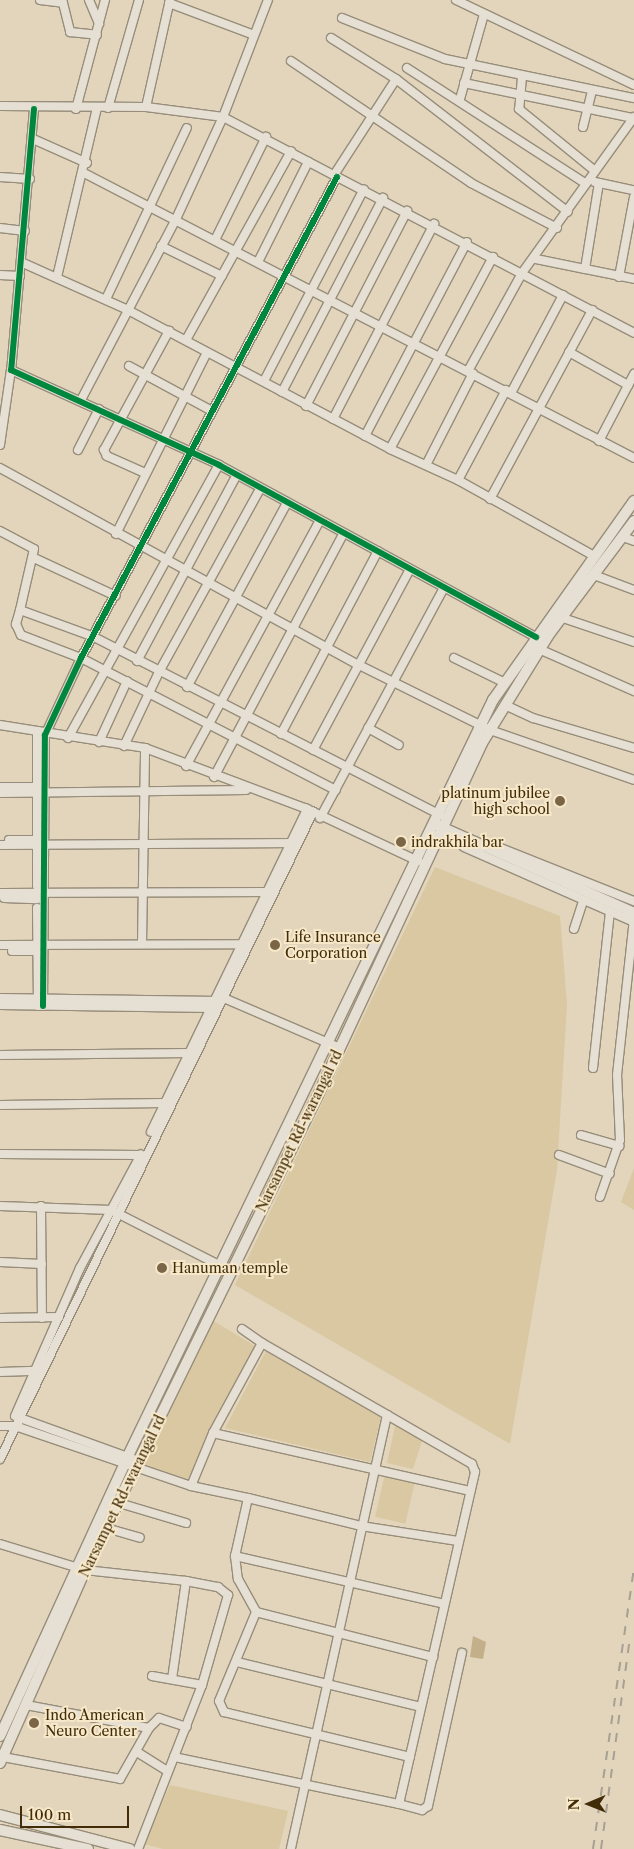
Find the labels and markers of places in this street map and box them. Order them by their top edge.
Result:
place label: platinum jubilee high school [441,785,550,818]
marker: platinum jubilee high school [554,795,566,807]
place label: indrakhila bar [411,834,504,850]
marker: indrakhila bar [395,836,407,848]
place label: Life Insurance Corporation [285,929,381,962]
marker: Life Insurance Corporation [269,939,281,951]
place label: Hanuman temple [172,1260,288,1276]
marker: Hanuman temple [156,1262,168,1274]
place label: Indo American Neuro Center [45,1707,145,1740]
marker: Indo American Neuro Center [27,1716,41,1730]

